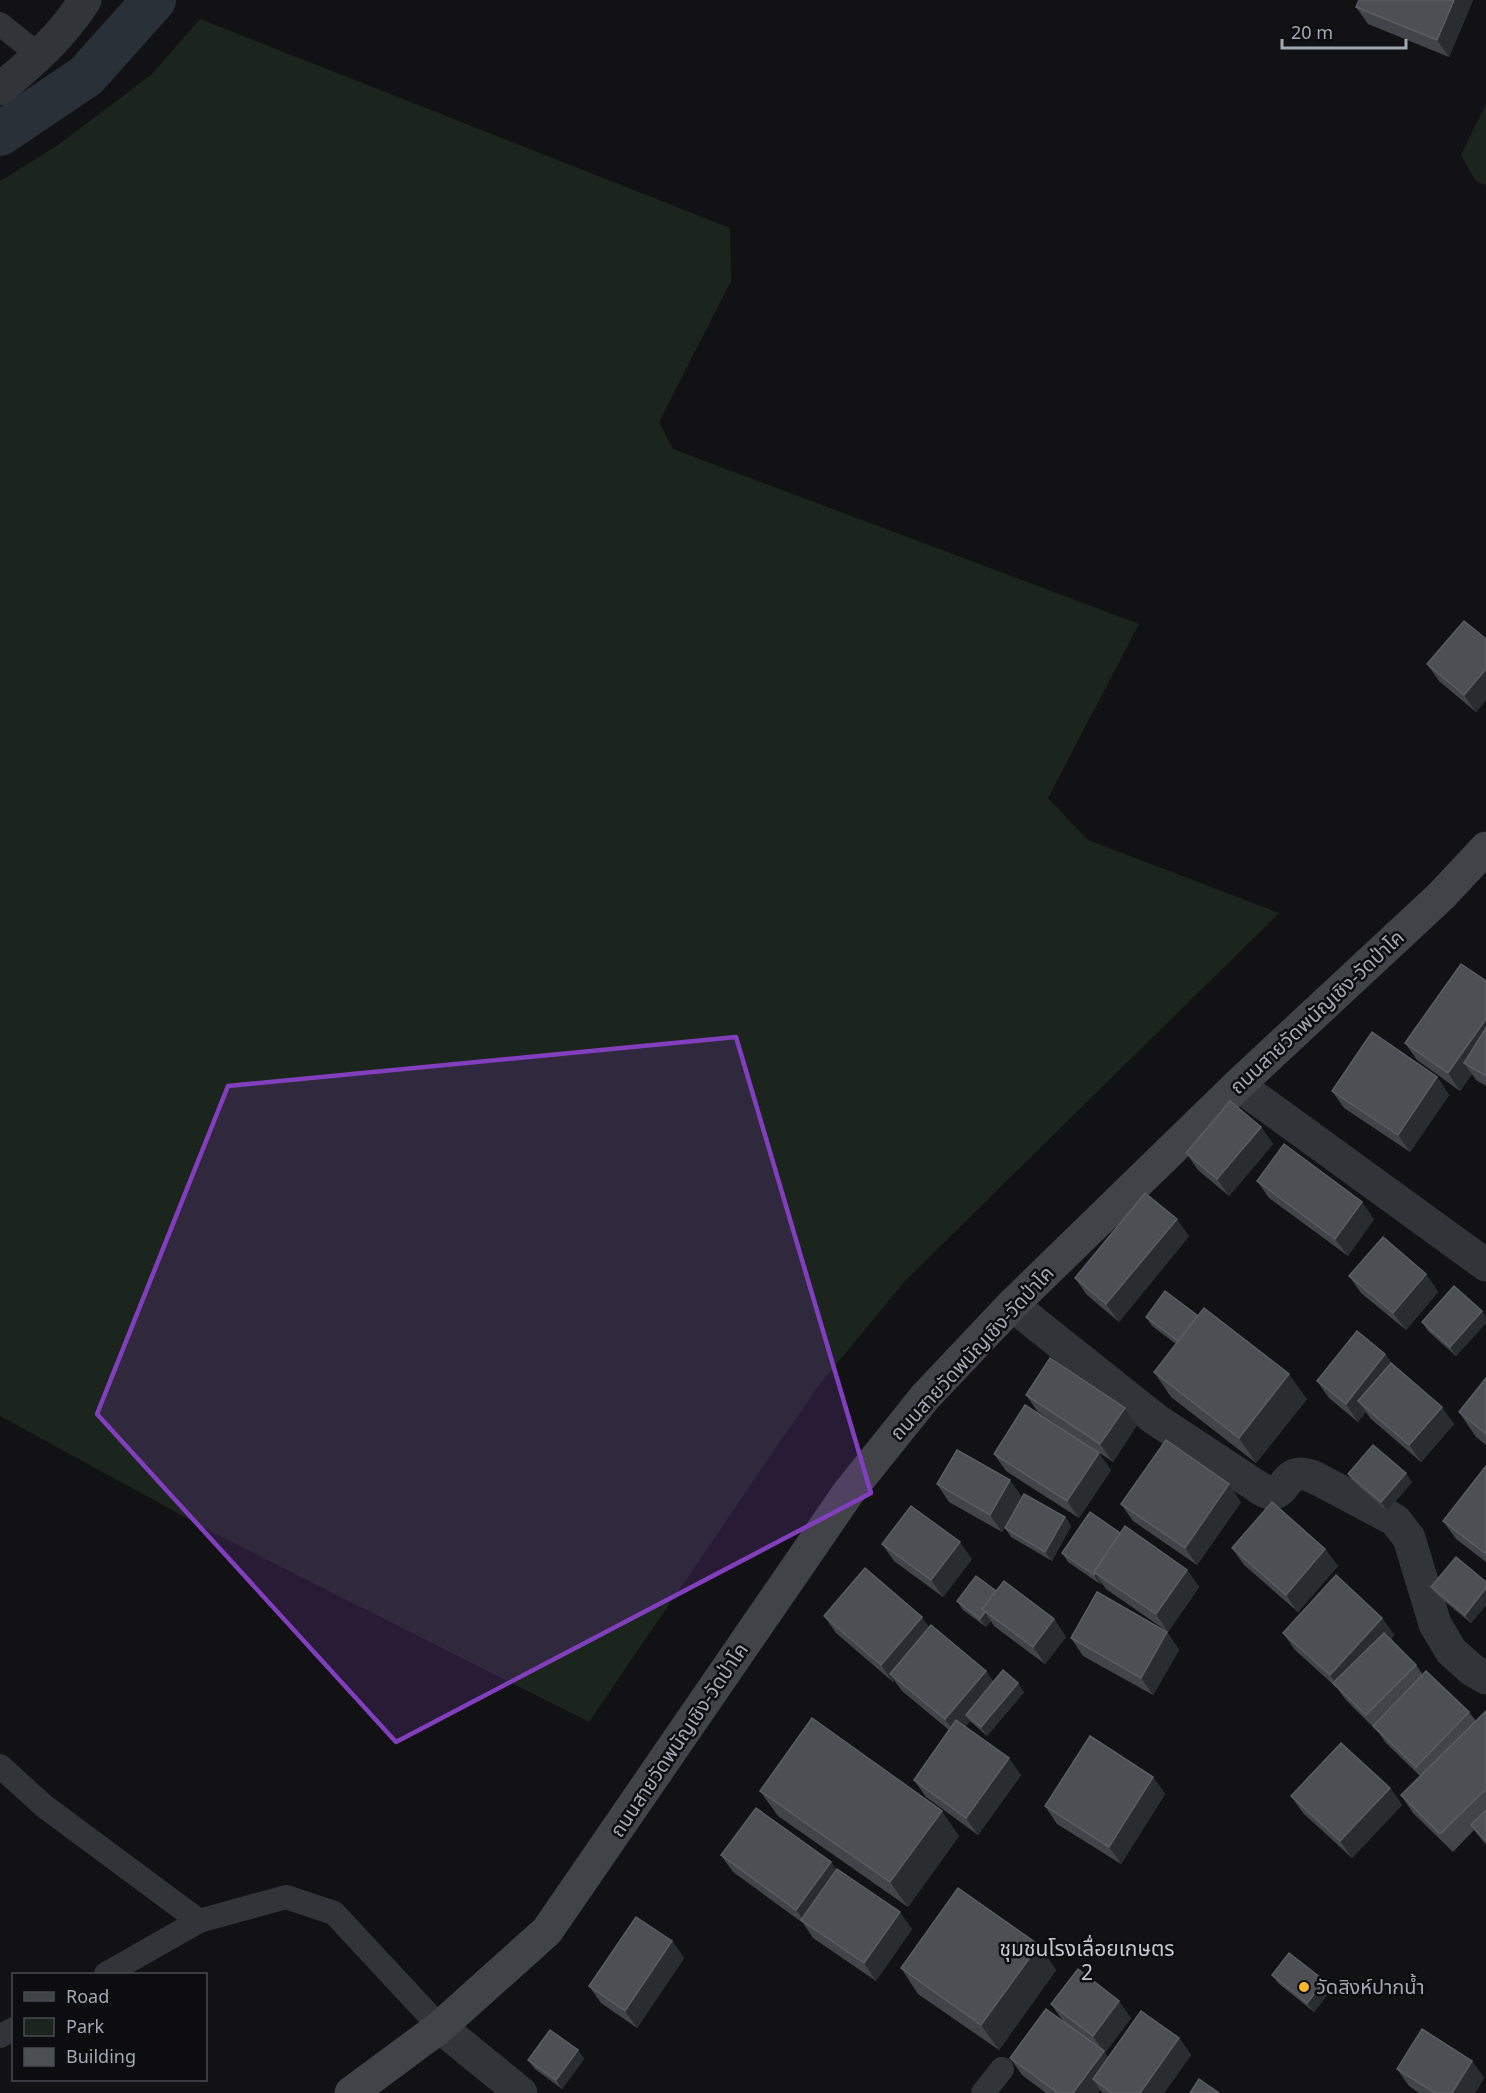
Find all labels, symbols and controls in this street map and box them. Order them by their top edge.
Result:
scale bar [1282,12,1406,50]
text: 20 m [1291,20,1333,44]
street label: ถนนสายวัดพนัญเชิง-วัดป่าโค [1224,924,1410,1100]
street label: ถนนสายวัดพนัญเชิง-วัดป่าโค [884,1260,1060,1446]
street label: ถนนสายวัดพนัญเชิง-วัดป่าโค [603,1637,754,1842]
district label: ชุมชนโรงเลื่อยเกษตร 2 [1000,1934,1175,1986]
legend [12,1973,207,2081]
place label: วัดสิงห์ปากน้ำ [1316,1973,1425,2000]
marker: วัดสิงห์ปากน้ำ [1297,1980,1311,1994]
text: Road [66,1984,109,2008]
text: Park [66,2014,104,2038]
text: Building [66,2044,136,2068]

